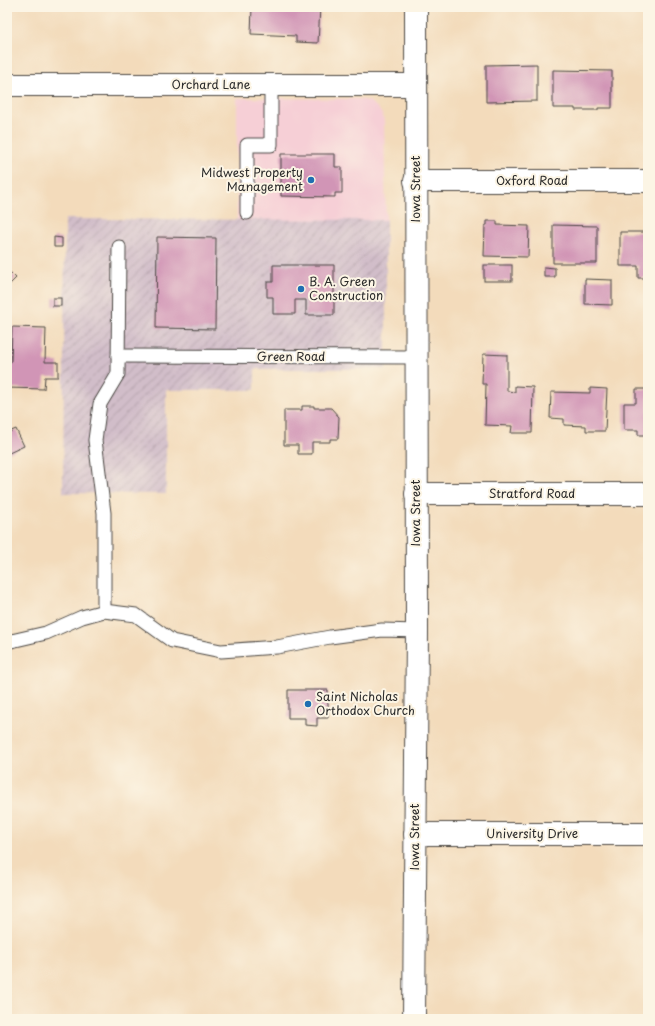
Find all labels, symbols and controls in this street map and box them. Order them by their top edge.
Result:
street label: Orchard Lane [171,75,251,93]
street label: Iowa Street [406,156,424,222]
place label: Midwest Property Management [201,163,303,195]
street label: Oxford Road [496,171,568,189]
marker: Midwest Property Management [306,175,316,185]
place label: B. A. Green Construction [309,272,383,304]
marker: B. A. Green Construction [296,284,306,294]
street label: Green Road [257,347,325,365]
street label: Iowa Street [406,480,424,546]
street label: Stratford Road [489,484,575,502]
place label: Saint Nicholas Orthodox Church [316,687,415,719]
marker: Saint Nicholas Orthodox Church [303,699,313,709]
street label: Iowa Street [405,804,423,870]
street label: University Drive [486,824,578,842]

